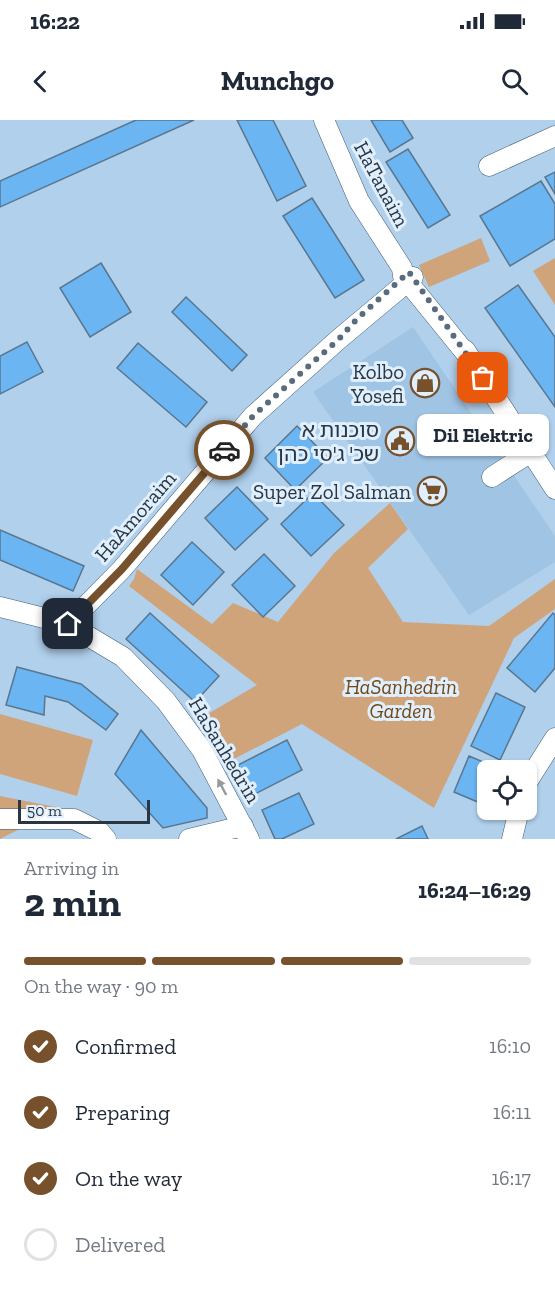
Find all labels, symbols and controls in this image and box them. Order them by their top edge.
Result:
text: 16:22 [30,8,80,35]
icon: back [24,65,57,98]
text: Munchgo [221,65,334,97]
icon: search [498,65,531,98]
street label: HaTanaim [349,137,415,231]
pin [457,352,508,403]
place label: Kolbo Yosefi [350,359,404,408]
icon: bag [466,361,499,394]
shop icon: Kolbo Yosefi [409,367,441,399]
callout: Dil Elektric [417,414,549,456]
place label: סוכנות א שכ' ג'סי כהן [277,417,379,466]
courier [194,420,254,480]
text: Dil Elektric [433,423,533,447]
public building icon: סוכנות א שכ' ג'סי כהן [384,425,416,457]
icon: car [208,434,241,467]
street label: HaAmoraim [89,466,181,566]
supermarket icon: Super Zol Salman [416,475,448,507]
place label: Super Zol Salman [253,479,411,504]
pin [42,598,93,649]
icon: home [51,607,84,640]
park label: HaSanhedrin Garden [345,674,457,723]
street label: HaSanhedrin [184,693,266,807]
map controls [477,760,537,820]
button: locate [477,760,537,820]
one-way arrow [217,778,227,795]
scale bar [18,797,150,824]
text: 50 m [27,801,62,820]
text: Arriving in [24,856,119,880]
text: 16:24–16:29 [418,877,531,904]
text: 2 min [24,879,121,926]
text: On the way · 90 m [24,974,178,998]
icon: check [24,1030,57,1063]
text: Confirmed [75,1033,176,1060]
text: 16:10 [489,1034,531,1058]
icon: check [24,1096,57,1129]
text: Preparing [75,1099,170,1126]
text: 16:11 [493,1100,531,1124]
icon: check [24,1162,57,1195]
text: On the way [75,1165,182,1192]
text: 16:17 [491,1166,531,1190]
text: Delivered [75,1231,165,1258]

